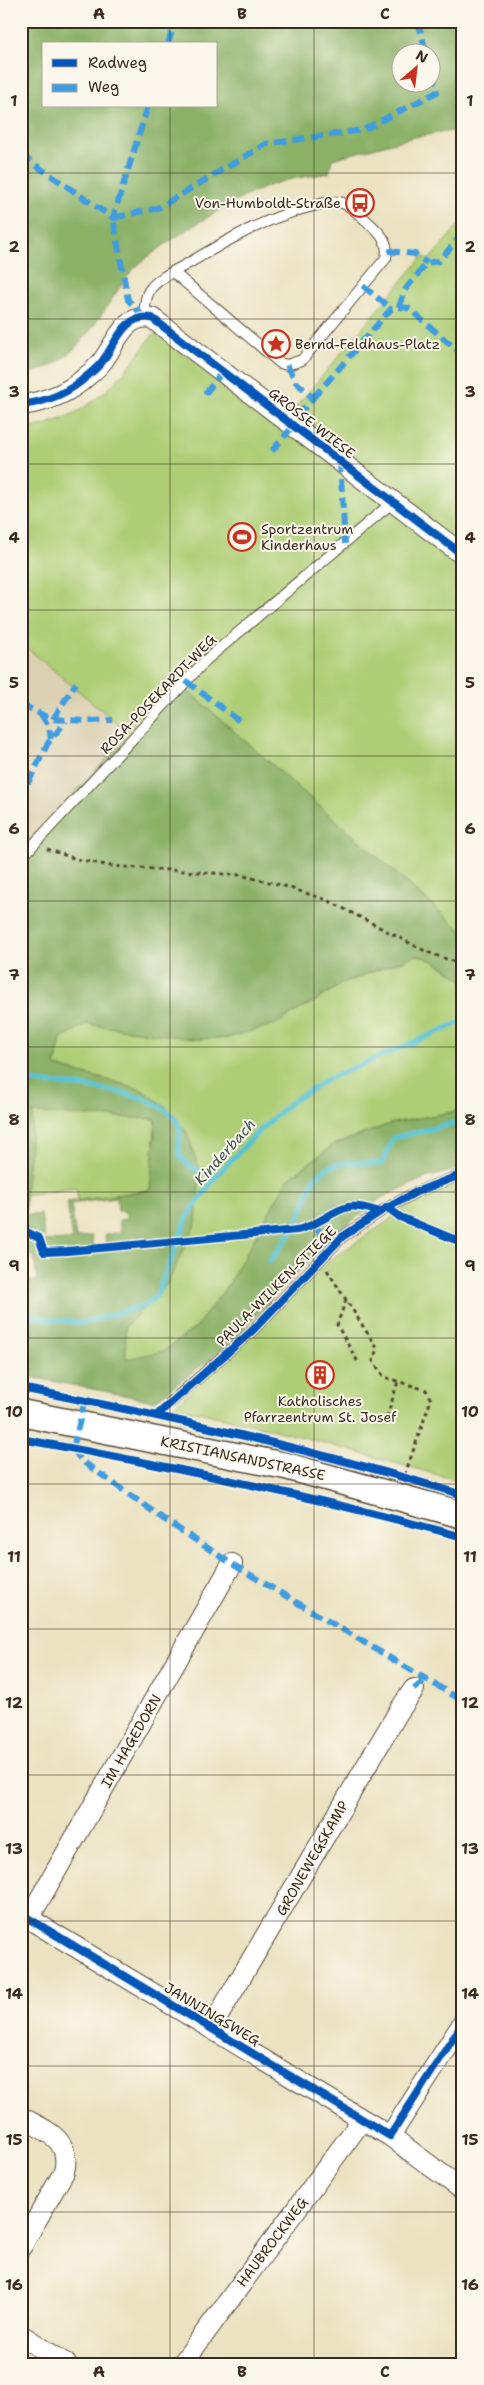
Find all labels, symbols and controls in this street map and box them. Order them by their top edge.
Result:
text: A [93,3,105,24]
text: B [237,3,247,24]
text: C [380,3,390,24]
legend [42,42,218,108]
north arrow [392,42,442,92]
text: N [413,46,431,67]
text: Radweg [88,53,147,73]
text: Weg [88,77,119,97]
text: 1 [10,90,18,111]
text: 1 [466,90,474,111]
bus stop icon: Von-Humboldt-Straße [345,188,375,218]
place label: Von-Humboldt-Straße [195,194,341,212]
text: 2 [8,236,20,257]
text: 2 [464,236,476,257]
place icon: Bernd-Feldhaus-Platz [261,329,291,359]
place label: Bernd-Feldhaus-Platz [295,335,440,353]
text: 3 [8,381,20,402]
text: 3 [464,381,476,402]
street label: GROSSE WIESE [265,384,359,463]
place label: Sportzentrum Kinderhaus [261,520,353,554]
sports icon: Sportzentrum Kinderhaus [227,522,257,552]
text: 4 [8,527,20,548]
text: 4 [464,527,476,548]
street label: ROSA-POSEKARDT-WEG [96,630,220,758]
text: 5 [9,672,19,693]
text: 5 [465,672,475,693]
text: 6 [8,818,20,839]
text: 6 [464,818,476,839]
text: 7 [8,964,20,985]
text: 7 [464,964,476,985]
text: 8 [8,1109,20,1130]
text: 8 [464,1109,476,1130]
water label: Kinderbach [190,1115,260,1189]
street label: PAULA-WILKEN-STIEGE [212,1222,340,1350]
text: 9 [8,1255,20,1276]
text: 9 [464,1255,476,1276]
building icon: Katholisches Pfarrzentrum St. Josef [305,1360,335,1390]
place label: Katholisches Pfarrzentrum St. Josef [244,1392,397,1426]
text: 10 [5,1401,23,1422]
text: 10 [461,1401,479,1422]
street label: KRISTIANSANDSTRASSE [159,1432,327,1484]
text: 11 [7,1546,21,1567]
text: 11 [463,1546,477,1567]
street label: IM HAGEDORN [97,1691,165,1791]
text: 12 [5,1692,23,1713]
text: 12 [461,1692,479,1713]
street label: GRONEWEGSKAMP [272,1797,352,1919]
text: 13 [5,1838,23,1859]
text: 13 [461,1838,479,1859]
street label: JANNINGSWEG [161,1978,264,2050]
text: 14 [5,1983,23,2004]
text: 14 [461,1983,479,2004]
text: 15 [5,2129,23,2150]
text: 15 [461,2129,479,2150]
street label: HAUBROCKWEG [232,2193,312,2290]
text: 16 [5,2274,23,2295]
text: 16 [461,2274,479,2295]
text: A [93,2361,105,2382]
text: B [237,2361,247,2382]
text: C [380,2361,390,2382]

